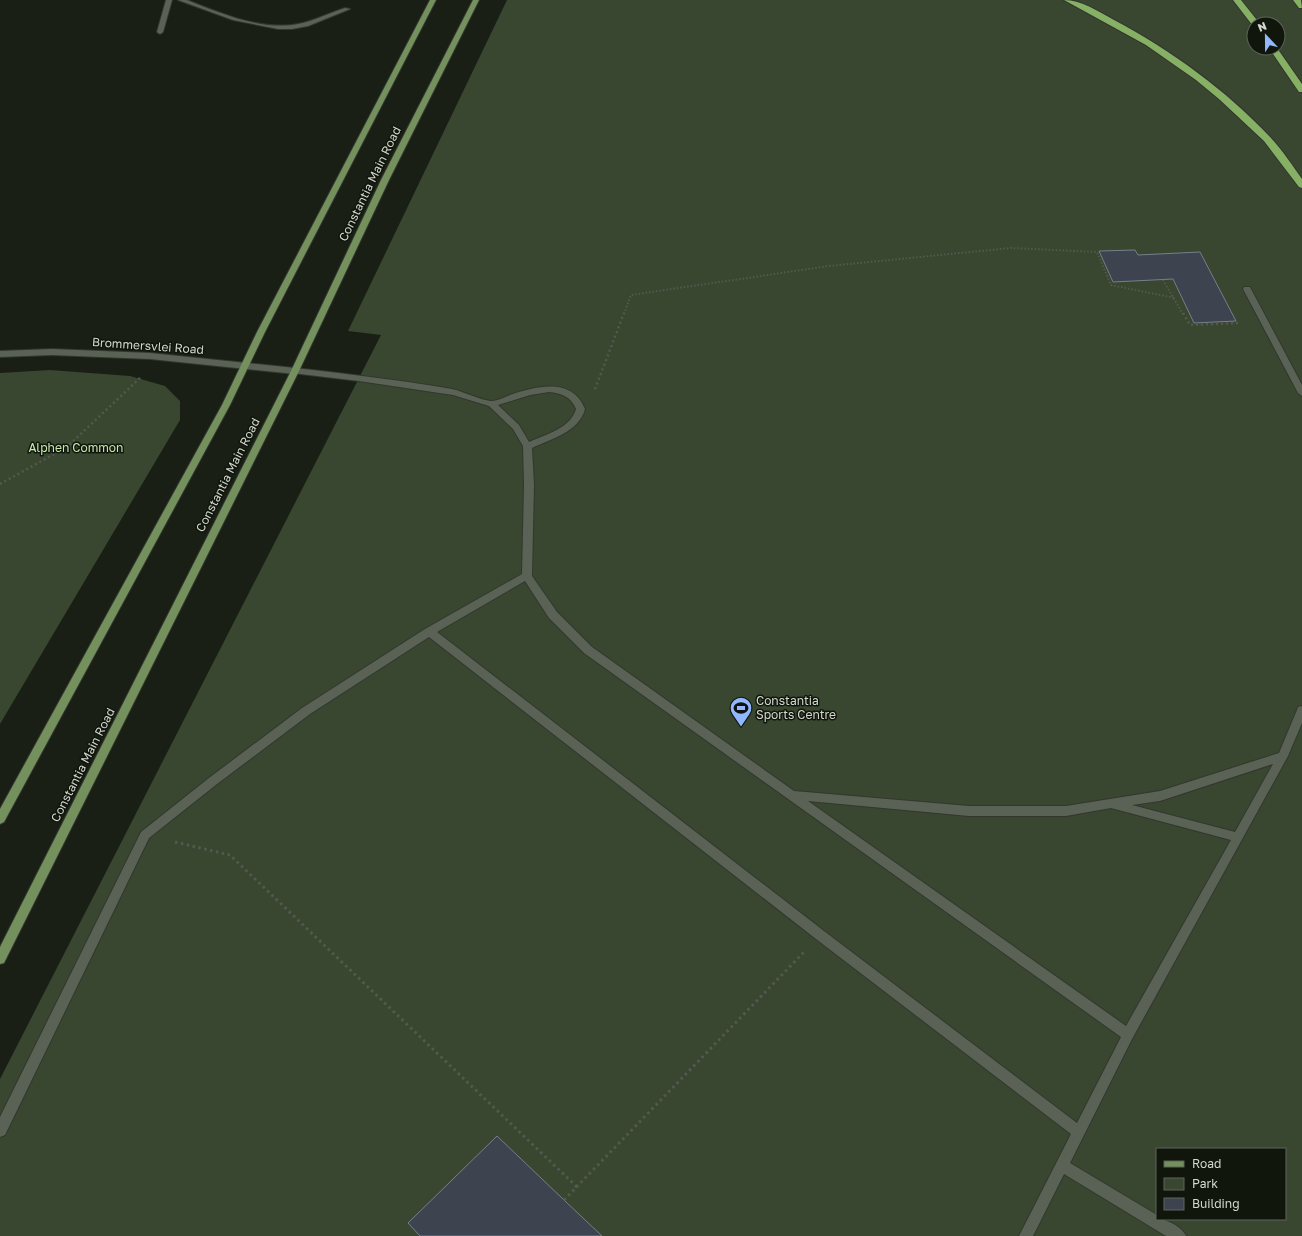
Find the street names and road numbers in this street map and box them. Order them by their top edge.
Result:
street label: Constantia Main Road [335,124,404,244]
street label: Brommersvlei Road [92,334,204,357]
street label: Constantia Main Road [192,415,263,534]
street label: Constantia Main Road [47,705,118,824]

